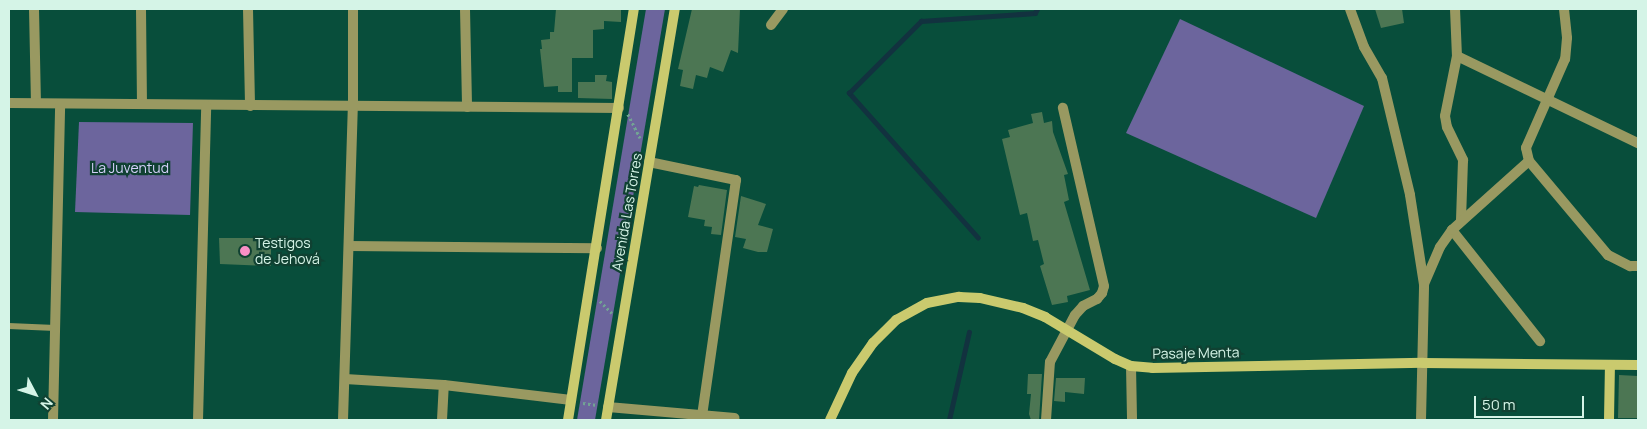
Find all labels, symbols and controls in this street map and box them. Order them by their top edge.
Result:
street label: Avenida Las Torres [608,152,646,272]
park label: La Juventud [91,160,169,176]
place label: Testigos de Jehová [255,235,320,268]
marker: Testigos de Jehová [239,245,251,257]
street label: Pasaje Menta [1152,344,1240,362]
north arrow [10,369,60,419]
scale bar [1477,386,1587,418]
text: N [36,394,57,414]
text: 50 m [1482,394,1516,415]

